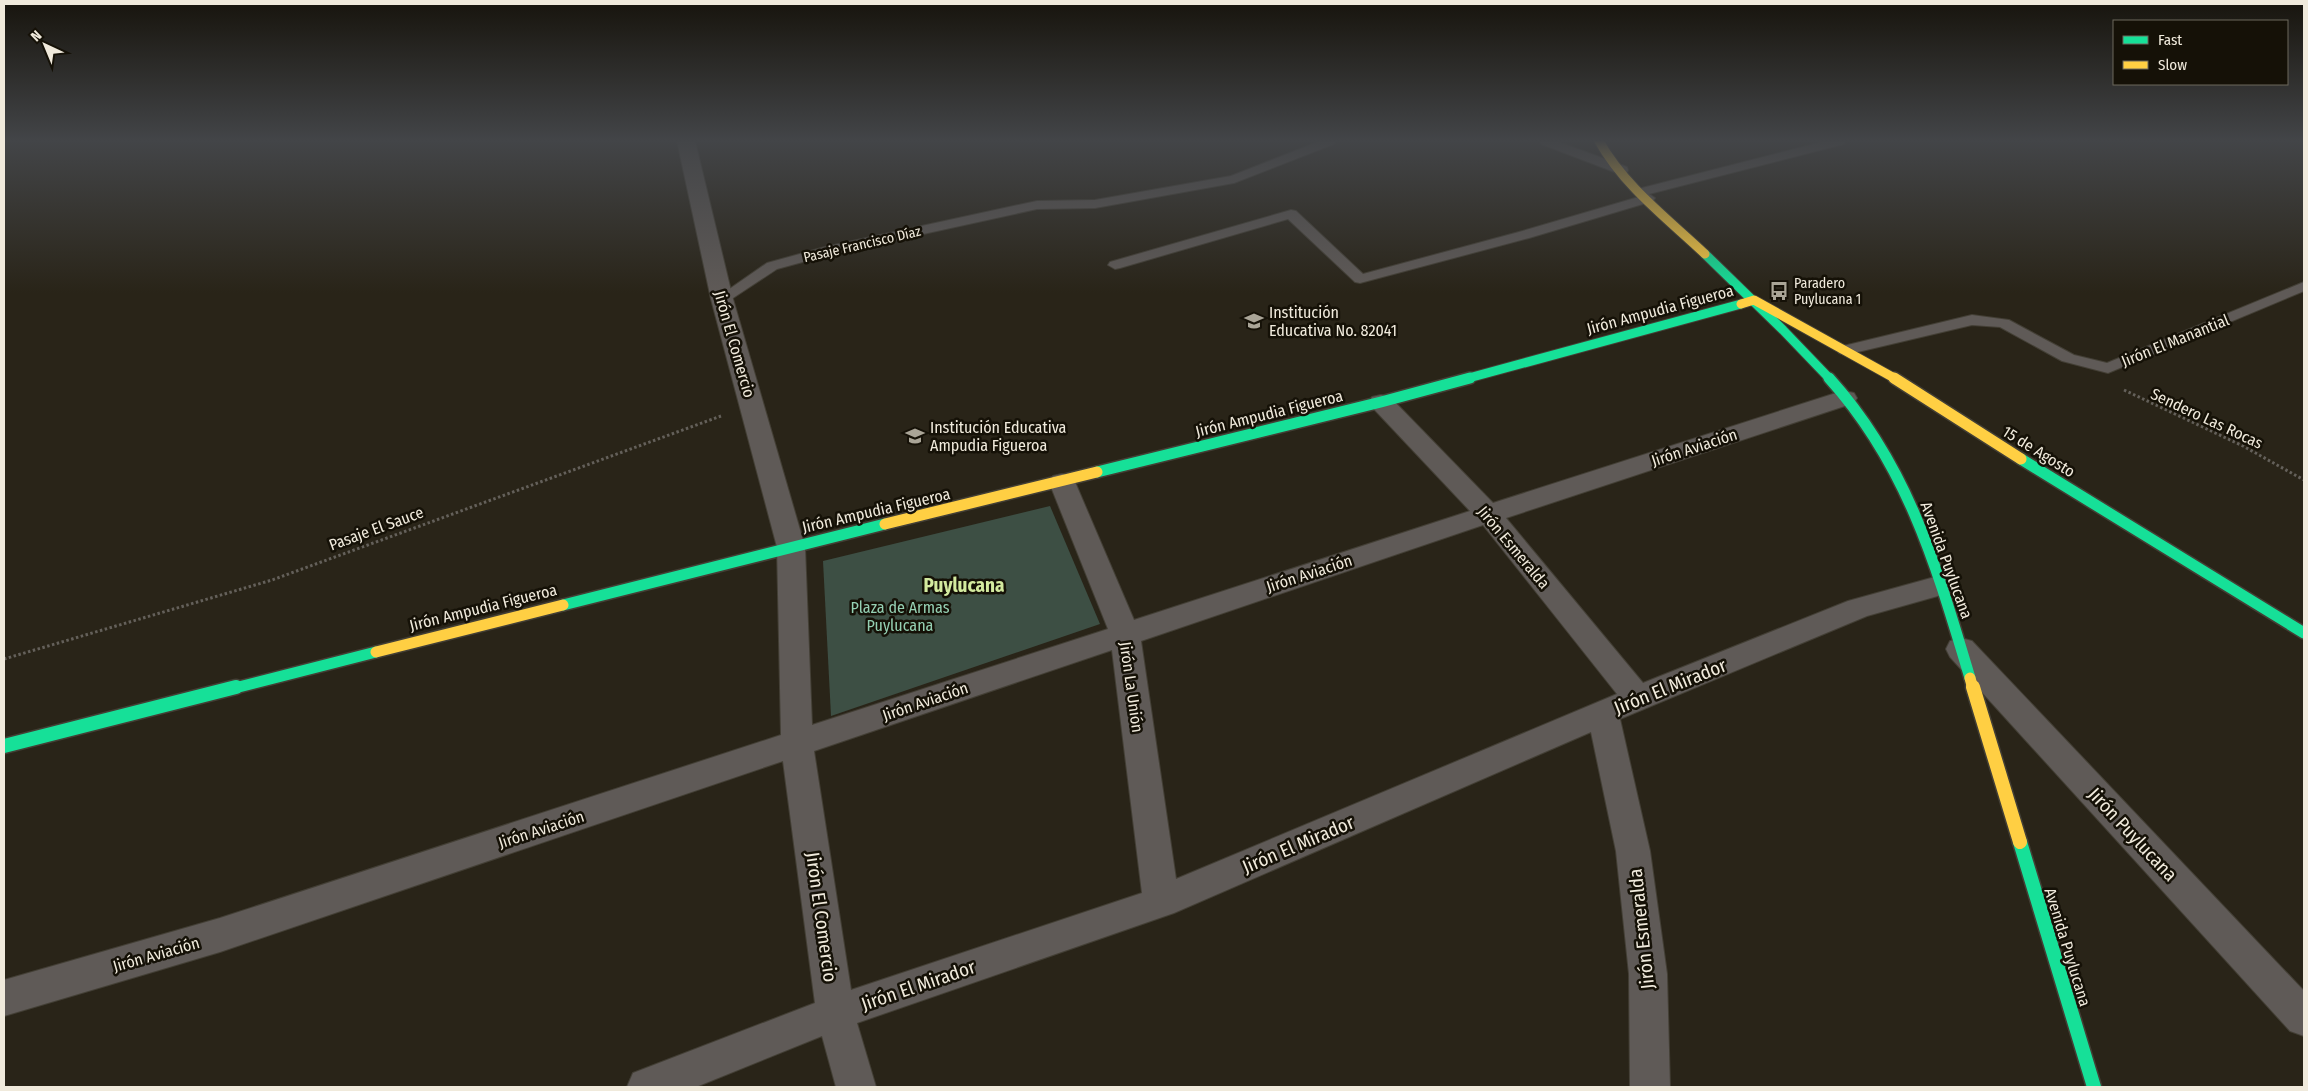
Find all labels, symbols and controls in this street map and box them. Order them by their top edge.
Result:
north arrow [20,20,70,70]
legend [2113,20,2288,85]
text: N [27,27,45,45]
text: Fast [2158,31,2182,49]
text: Slow [2158,56,2187,74]
street label: Pasaje Francisco Díaz [802,223,923,266]
place label: Paradero Puylucana 1 [1794,275,1861,308]
bus stop icon: Paradero Puylucana 1 [1768,280,1790,302]
street label: Jirón Ampudia Figueroa [1585,281,1736,338]
street label: Jirón El Comercio [710,288,759,400]
place label: Institución Educativa No. 82041 [1269,303,1397,340]
school or university icon: Institución Educativa No. 82041 [1243,310,1265,332]
street label: Jirón El Manantial [2118,310,2232,371]
street label: Sendero Las Rocas [2148,384,2266,453]
street label: Jirón Ampudia Figueroa [1193,386,1345,441]
place label: Institución Educativa Ampudia Figueroa [930,418,1067,455]
street label: 15 de Agosto [1999,422,2079,481]
school or university icon: Institución Educativa Ampudia Figueroa [904,425,926,447]
street label: Jirón Aviación [1649,425,1740,470]
street label: Jirón Ampudia Figueroa [800,484,952,537]
street label: Avenida Puylucana [1917,499,1977,621]
street label: Jirón Esmeralda [1474,502,1554,593]
street label: Pasaje El Sauce [326,503,426,554]
street label: Jirón Aviación [1264,551,1355,596]
district label: Puylucana [924,574,1004,597]
street label: Jirón Ampudia Figueroa [407,580,559,635]
park label: Plaza de Armas Puylucana [850,598,950,635]
street label: Jirón La Unión [1116,640,1147,734]
street label: Jirón El Mirador [1611,653,1730,719]
street label: Jirón Aviación [880,678,970,725]
street label: Jirón Puylucana [2083,783,2182,886]
street label: Jirón Aviación [496,807,587,852]
street label: Jirón El Mirador [1239,810,1358,878]
street label: Jirón El Comercio [801,851,842,984]
street label: Jirón Esmeralda [1624,868,1659,990]
street label: Avenida Puylucana [2040,886,2095,1009]
street label: Jirón Aviación [111,933,202,976]
street label: Jirón El Mirador [858,955,979,1016]

